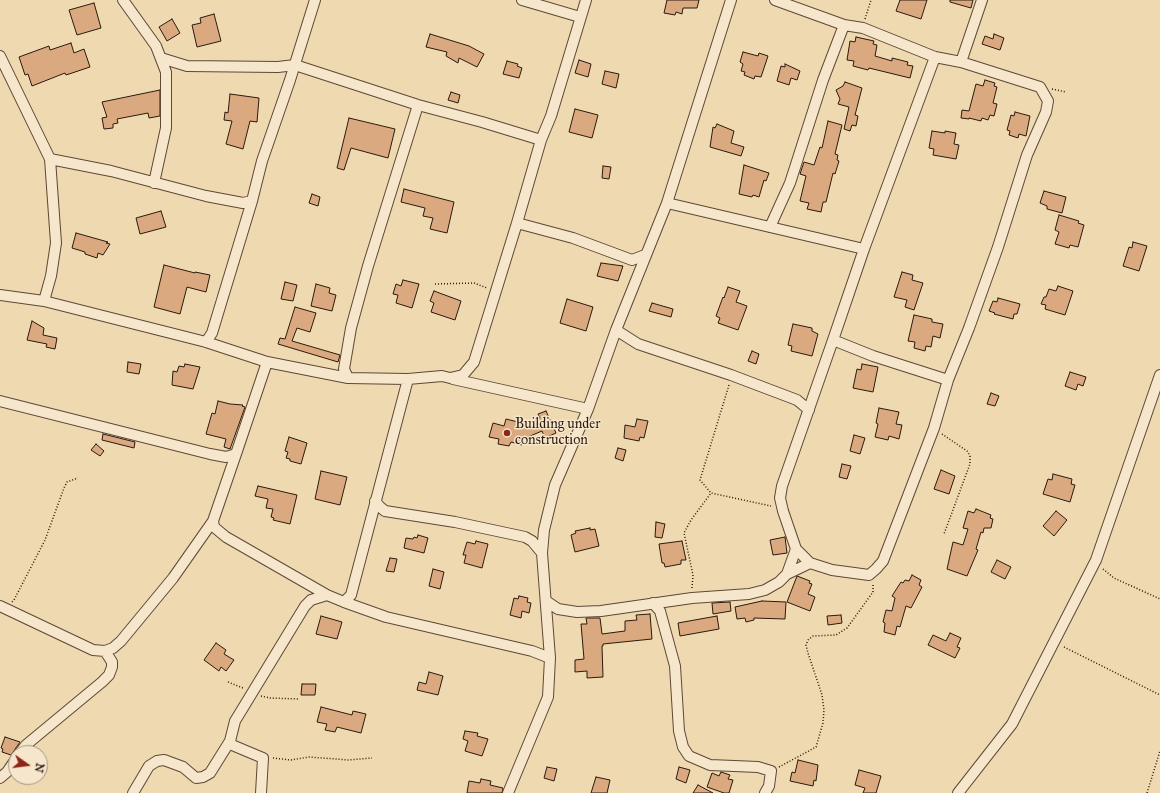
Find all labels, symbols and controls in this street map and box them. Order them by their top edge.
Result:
place label: Building under construction [515,417,600,450]
marker: Building under construction [502,428,512,438]
north arrow [8,745,48,785]
text: N [32,762,47,774]

